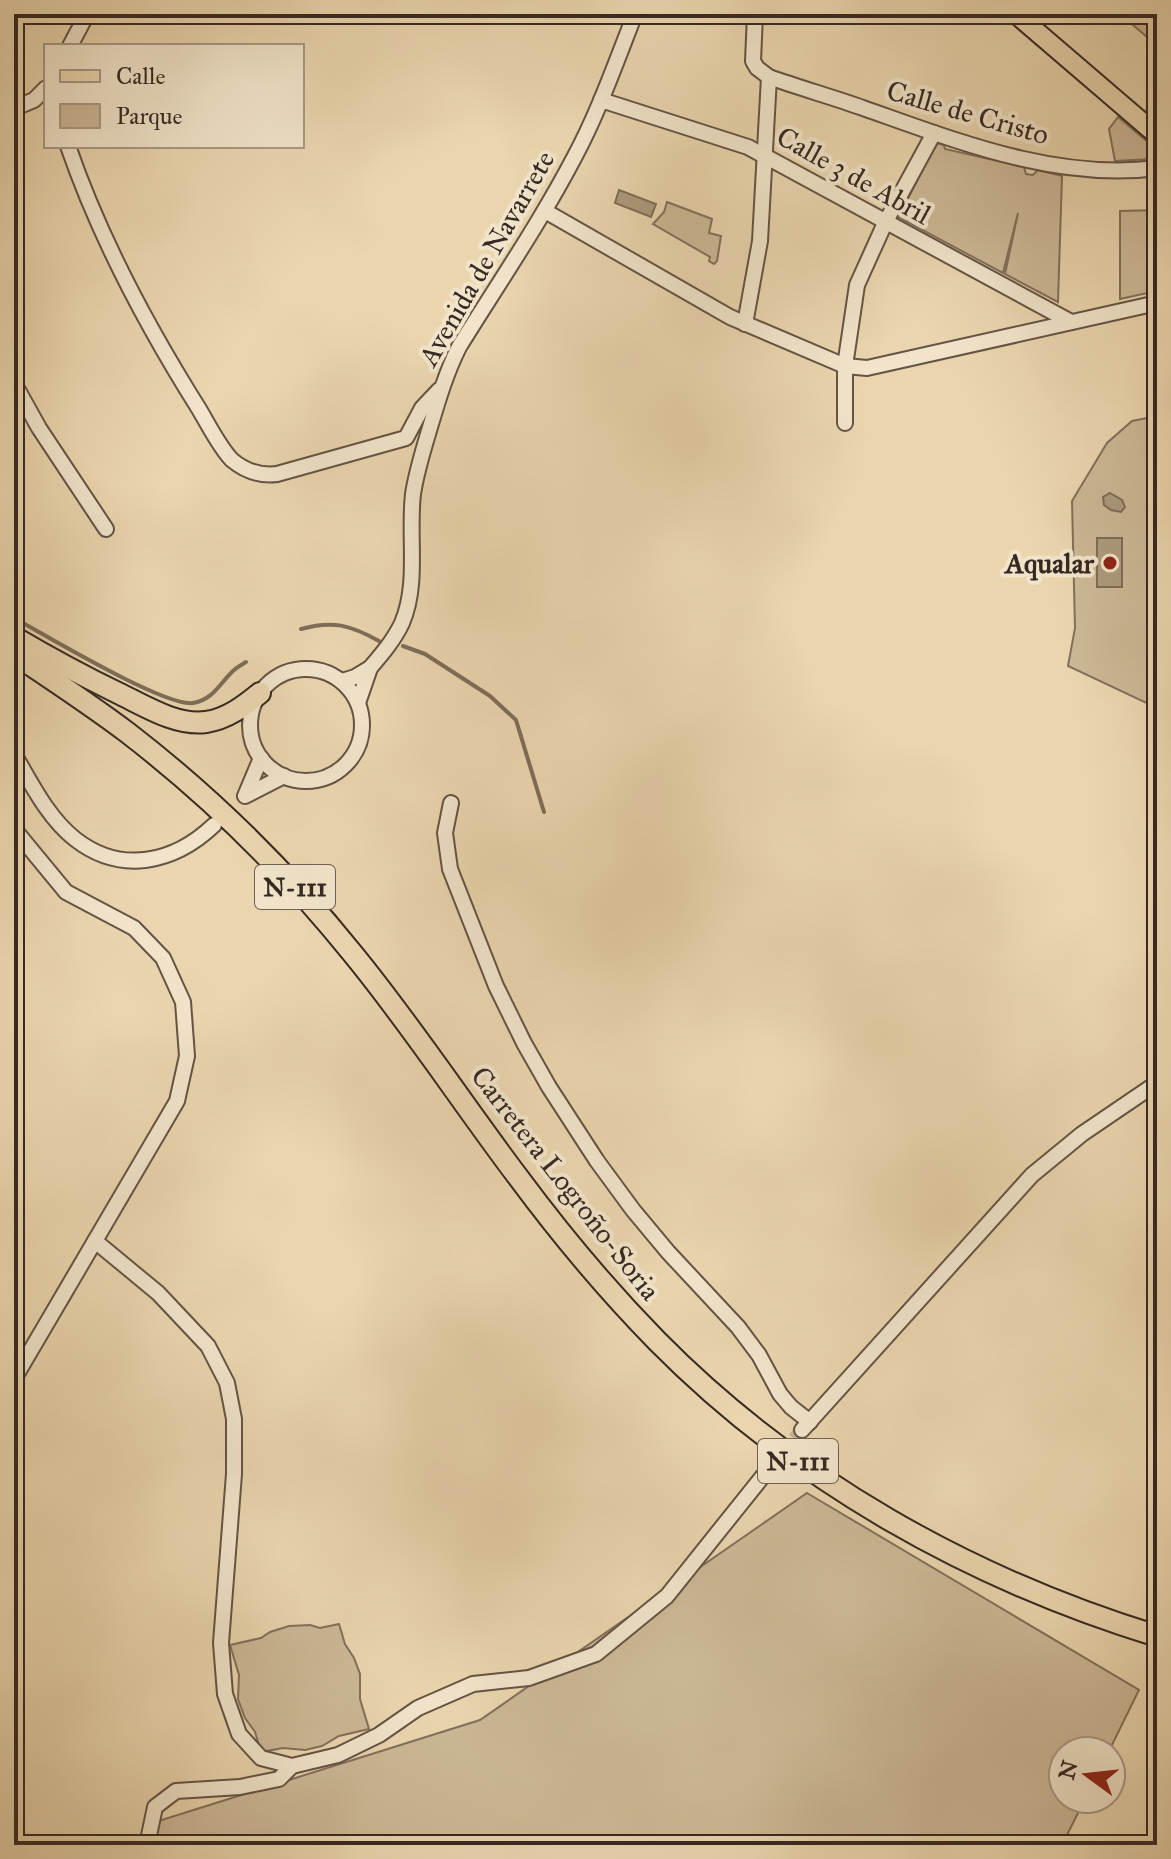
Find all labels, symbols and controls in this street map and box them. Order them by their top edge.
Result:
legend [44,44,304,148]
text: Calle [116,61,165,91]
street label: Calle de Cristo [883,73,1053,152]
text: Parque [116,101,183,131]
street label: Calle 3 de Abril [771,119,937,232]
street label: Avenida de Navarrete [410,144,562,373]
place label: Aqualar [1003,546,1094,581]
marker: Aqualar [1101,554,1119,572]
road number: N-111 [255,865,335,909]
street label: Carretera Logroño-Soria [463,1059,668,1307]
road number: N-111 [758,1439,838,1483]
north arrow [1047,1735,1127,1815]
text: N [1053,1757,1084,1782]

